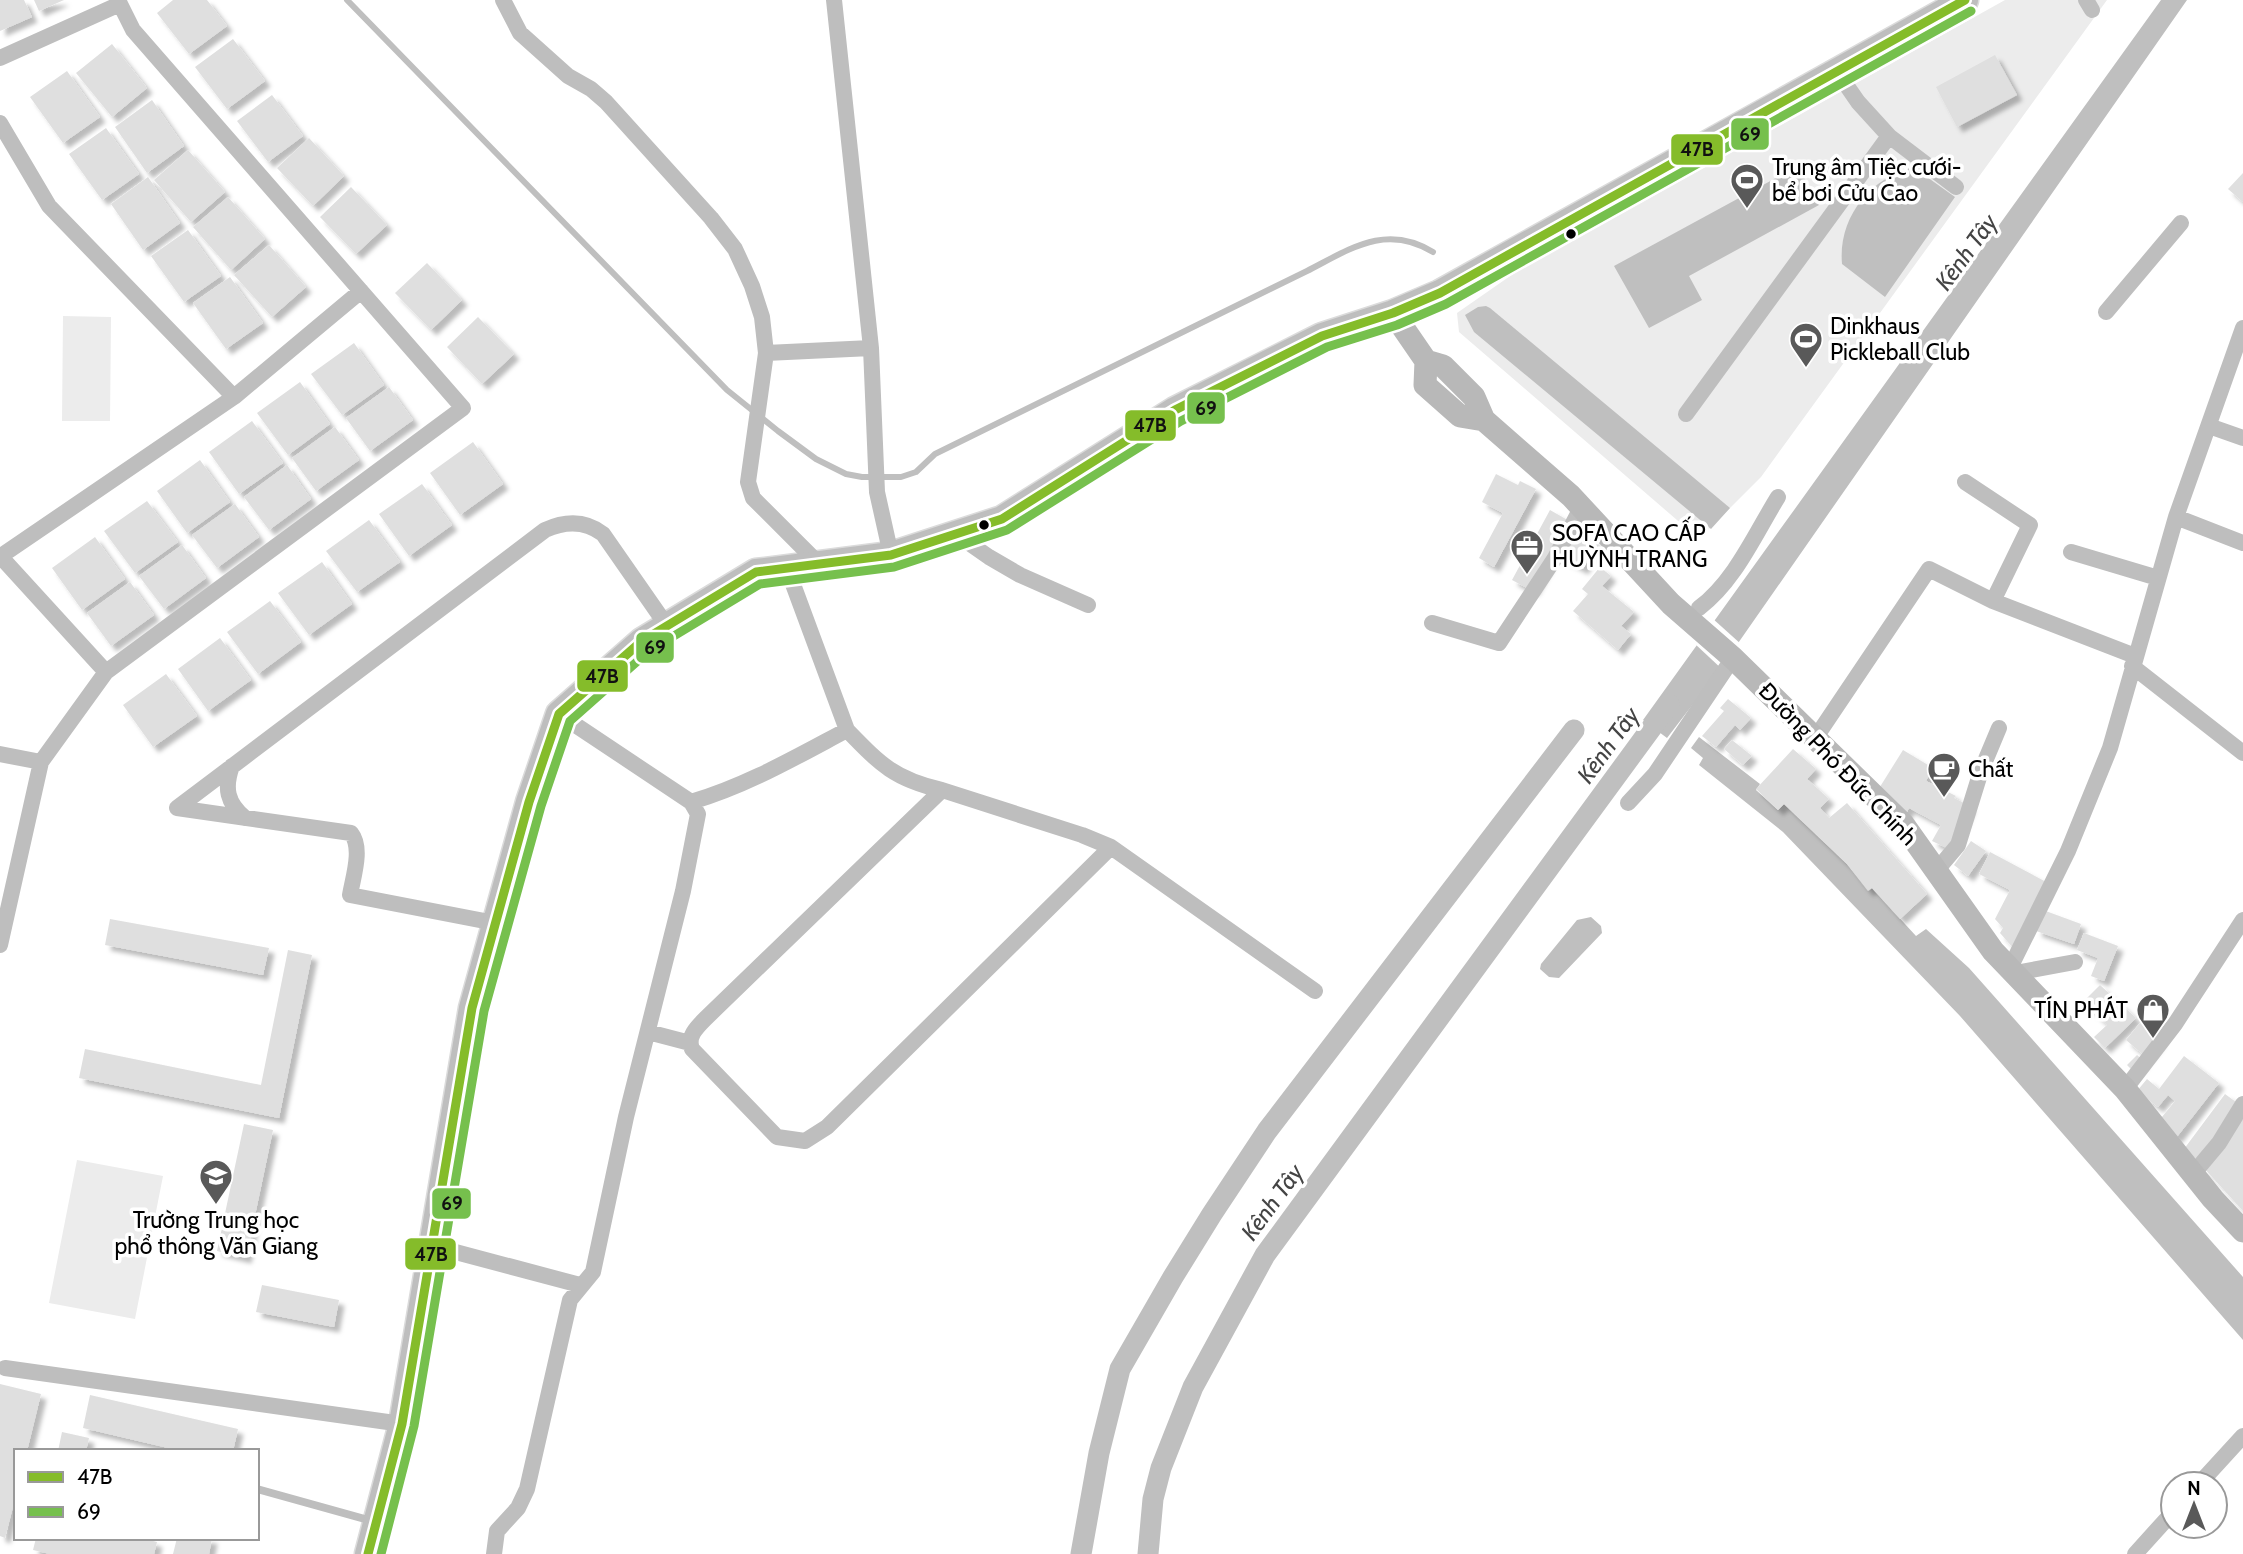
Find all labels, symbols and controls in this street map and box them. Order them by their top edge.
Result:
line badge: 69 [1730,117,1770,151]
text: 69 [1739,123,1761,146]
line badge: 47B [1670,133,1724,166]
text: 47B [1680,138,1714,161]
place label: Trung âm Tiệc cưới- bể bơi Cửu Cao [1772,153,1962,207]
sports icon: Trung âm Tiệc cưới- bể bơi Cửu Cao [1728,161,1766,210]
water label: Kênh Tây [1929,207,2004,296]
unlabelled marker [1564,227,1578,241]
place label: Dinkhaus Pickleball Club [1830,312,1970,366]
sports icon: Dinkhaus Pickleball Club [1787,320,1825,369]
line badge: 69 [1186,391,1226,425]
text: 69 [1195,397,1217,420]
line badge: 47B [1124,409,1177,442]
text: 47B [1133,414,1167,437]
place label: SOFA CAO CẤP HUỲNH TRANG [1552,516,1707,573]
unlabelled marker [977,518,991,532]
office icon: SOFA CAO CẤP HUỲNH TRANG [1508,527,1546,576]
line badge: 69 [635,631,675,664]
text: 69 [644,636,666,659]
line badge: 47B [576,659,629,693]
text: 47B [585,665,619,688]
street label: Đường Phó Đức Chính [1753,677,1923,851]
water label: Kênh Tây [1571,700,1646,789]
cafe icon: Chất [1925,750,1963,799]
place label: Chất [1968,755,2013,783]
shop icon: TÍN PHÁT [2134,991,2172,1040]
place label: TÍN PHÁT [2034,995,2128,1024]
school or university icon: Trường Trung học phổ thông Văn Giang [197,1157,235,1206]
water label: Kênh Tây [1235,1157,1310,1246]
line badge: 69 [431,1187,472,1220]
text: 69 [441,1192,463,1215]
place label: Trường Trung học phổ thông Văn Giang [114,1206,318,1260]
line badge: 47B [404,1237,457,1271]
text: 47B [414,1243,448,1266]
legend [14,1449,259,1540]
text: 47B [77,1464,112,1489]
north arrow [2159,1470,2229,1540]
text: N [2187,1477,2201,1500]
text: 69 [77,1499,101,1524]

